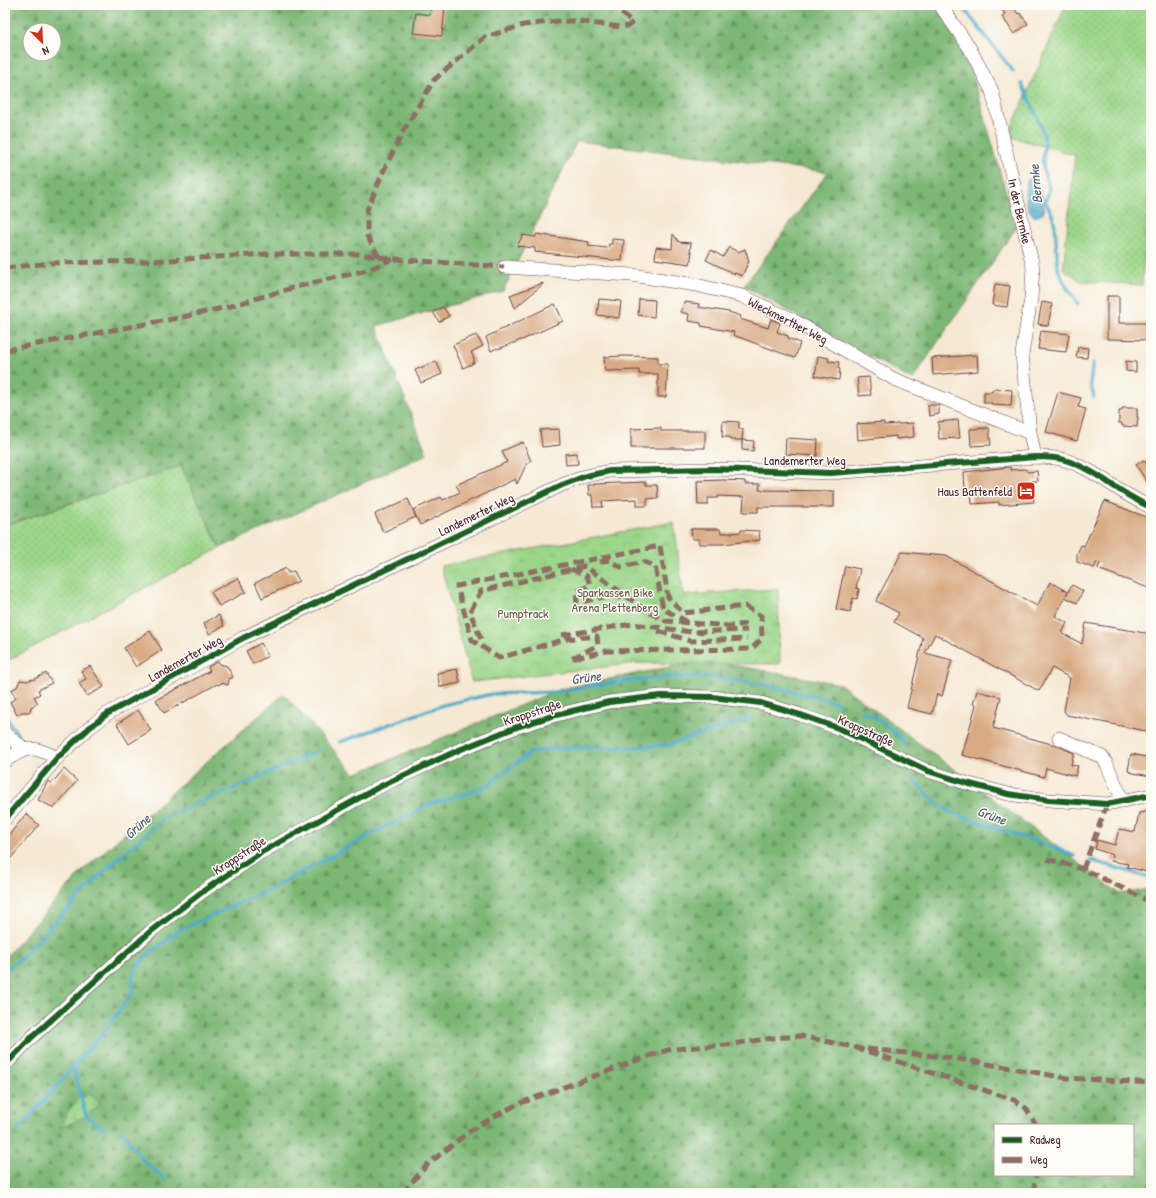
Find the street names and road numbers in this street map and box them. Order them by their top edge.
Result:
street label: In der Bermke [1004,177,1036,245]
street label: Wieckmerther Weg [745,292,831,348]
street label: Landemerter Weg [764,451,846,469]
street label: Landemerter Weg [435,488,517,540]
street label: Landemerter Weg [145,630,225,686]
street label: Kroppstraße [501,694,563,730]
street label: Kroppstraße [835,710,897,750]
street label: Kroppstraße [209,831,269,879]

